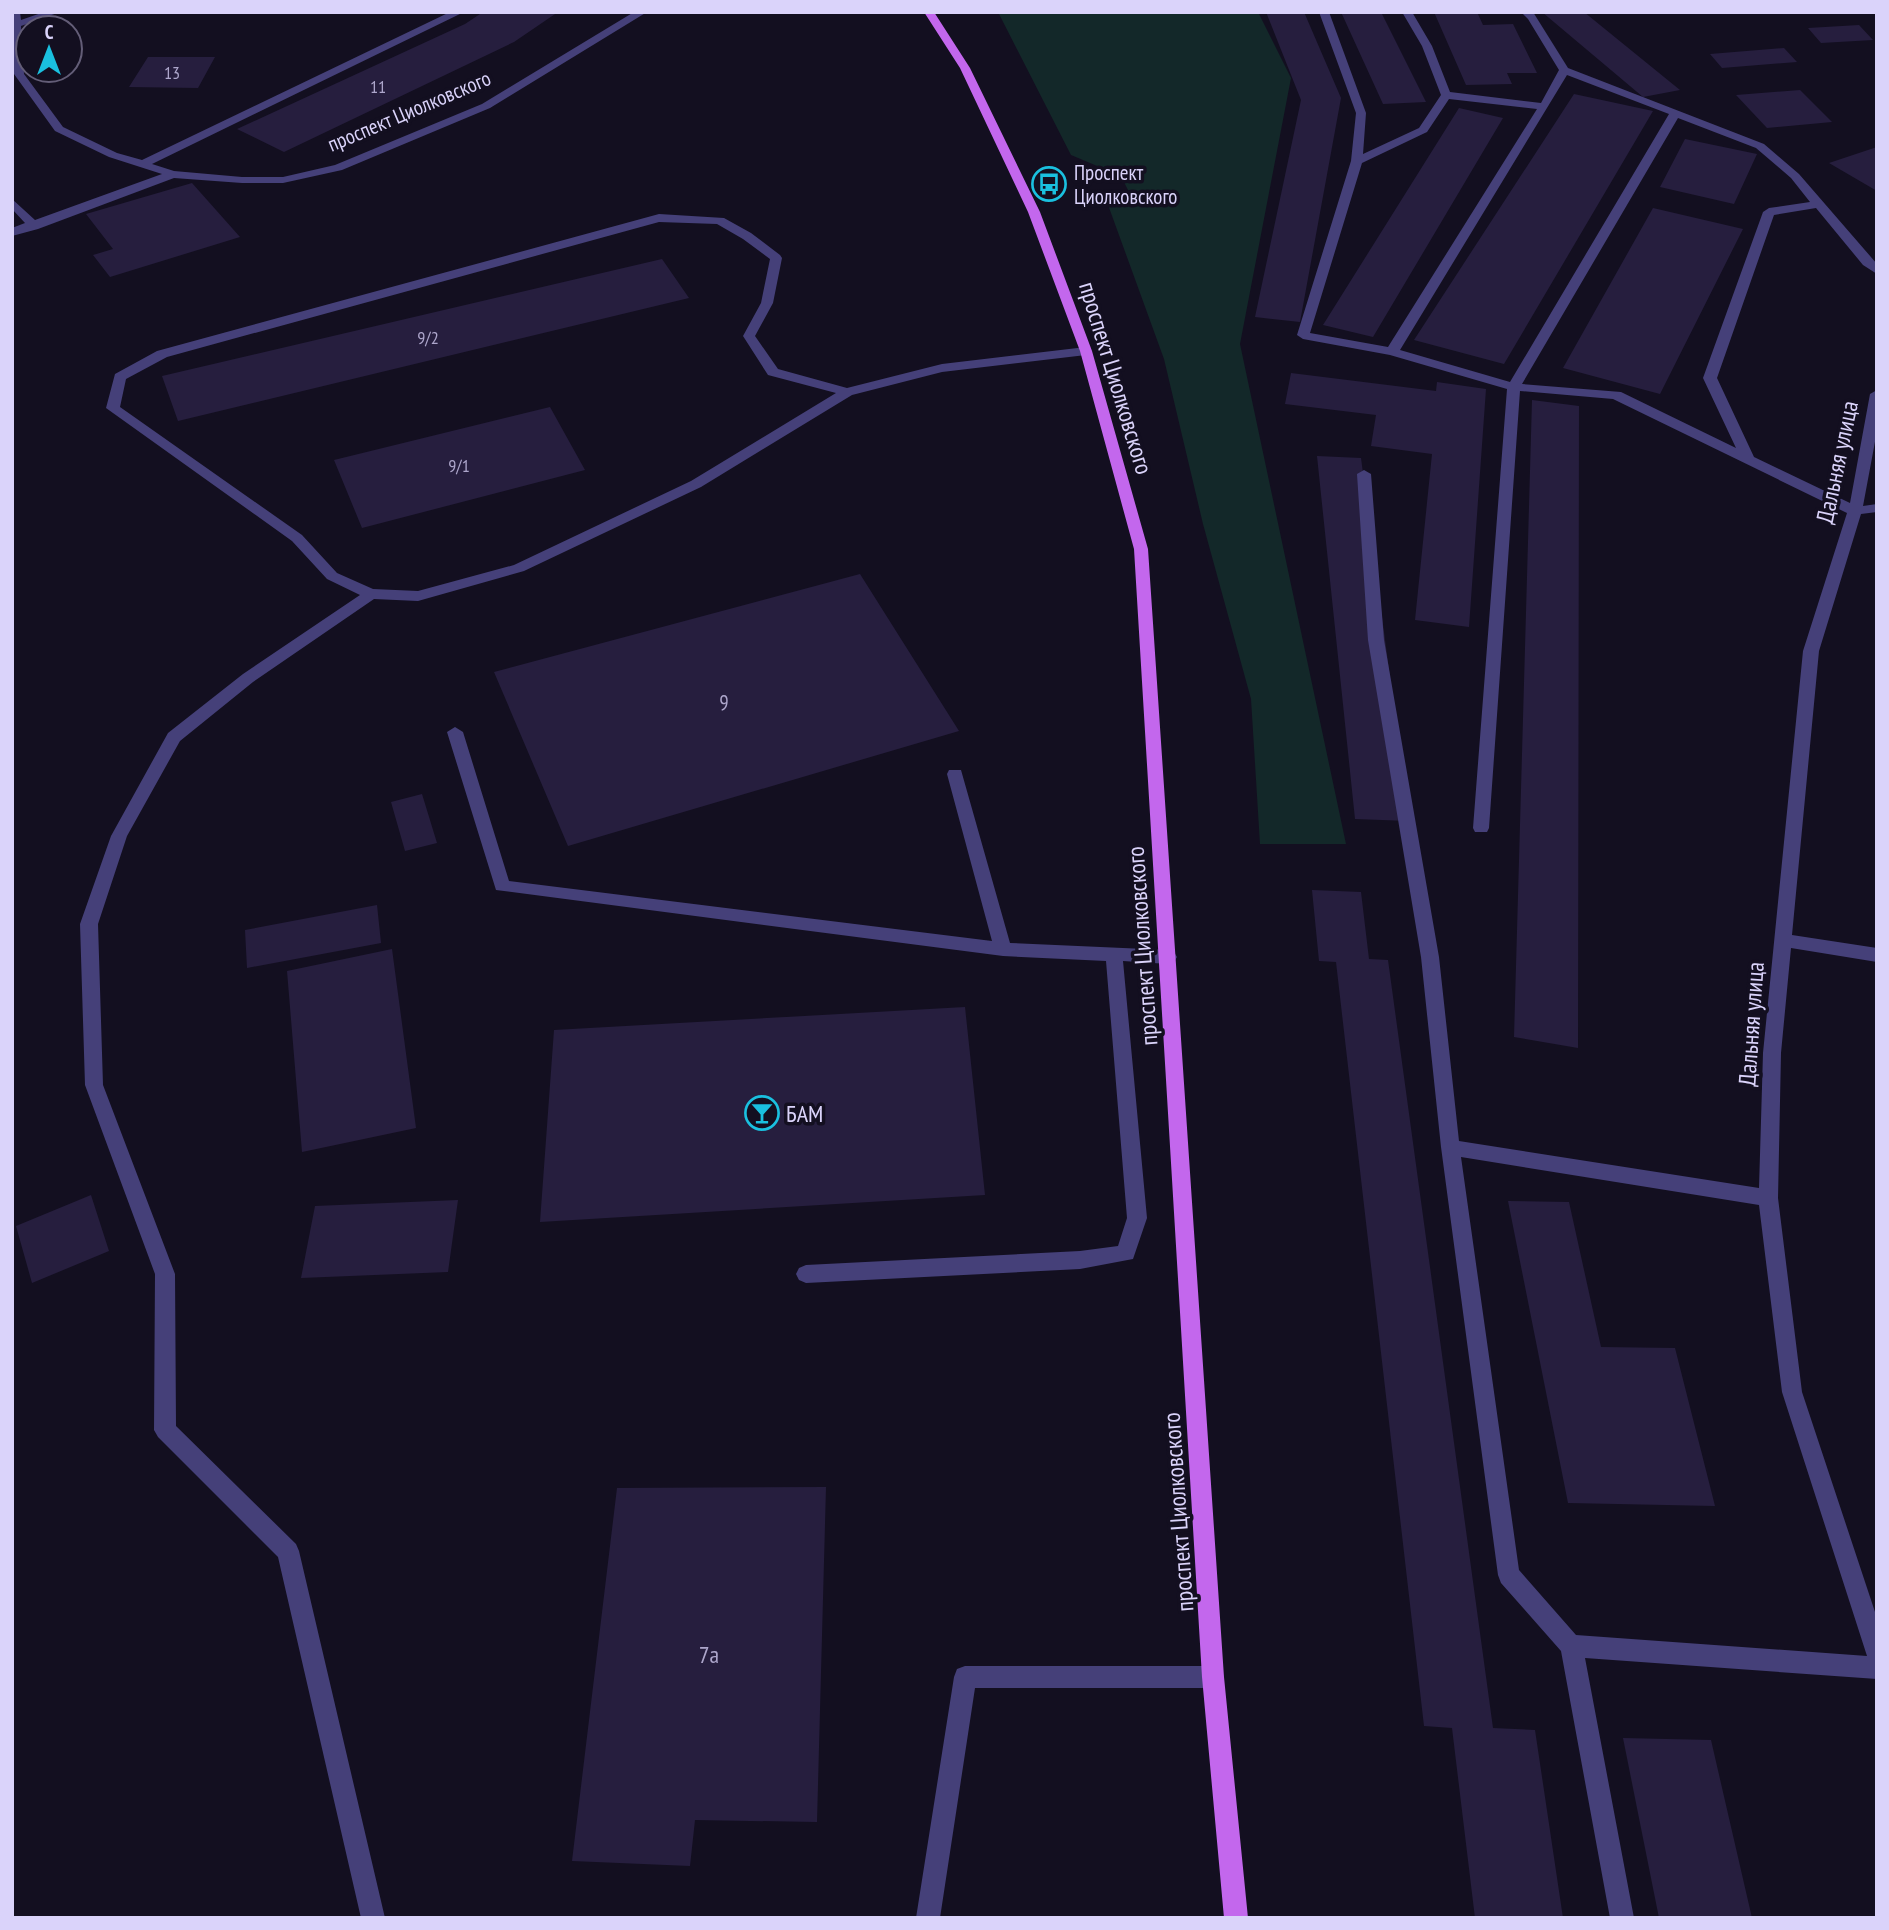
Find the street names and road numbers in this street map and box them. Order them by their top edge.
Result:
street label: проспект Циолковского [323,64,495,158]
street label: проспект Циолковского [1072,278,1160,478]
street label: Дальняя улица [1809,398,1865,526]
street label: проспект Циолковского [1120,845,1164,1047]
street label: Дальняя улица [1731,961,1771,1087]
street label: проспект Циолковского [1156,1411,1200,1613]

